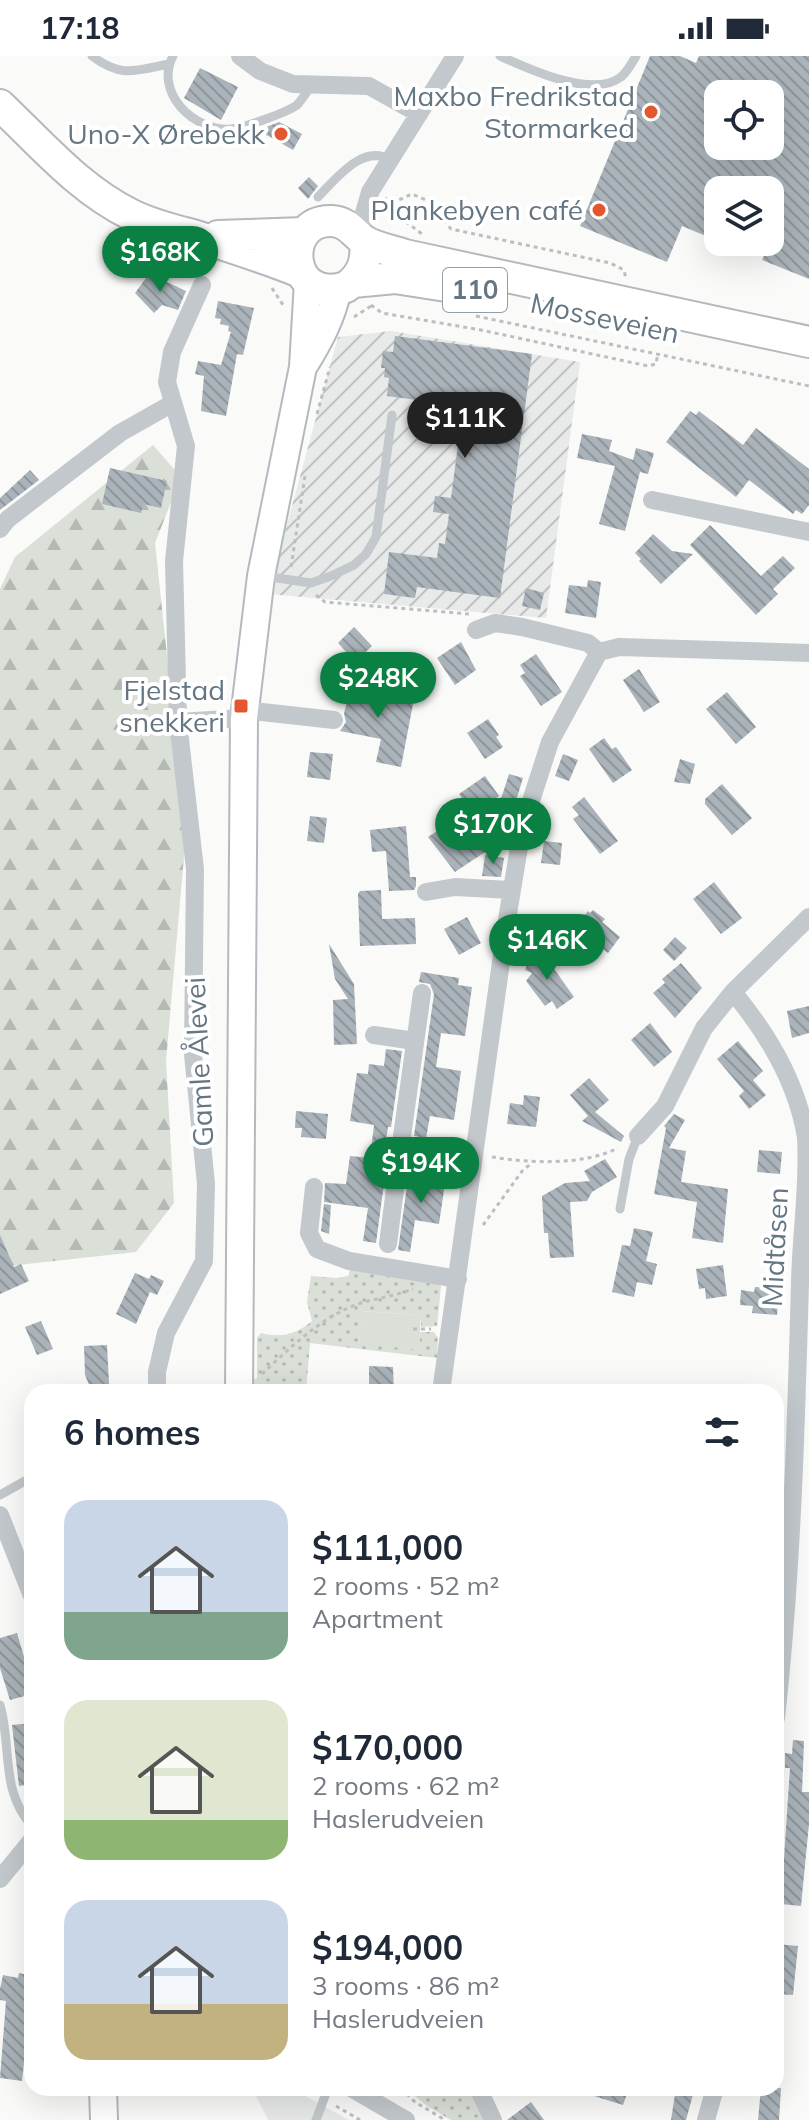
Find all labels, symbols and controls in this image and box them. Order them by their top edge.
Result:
text: 17:18 [40,9,119,47]
place label: Maxbo Fredrikstad Stormarked [393,78,635,145]
map controls [704,80,784,256]
button: locate [704,80,784,160]
marker: Maxbo Fredrikstad Stormarked [642,103,660,121]
place label: Uno-X Ørebekk [67,116,266,151]
marker: Uno-X Ørebekk [272,125,290,143]
button: layers [704,176,784,256]
place label: Plankebyen café [371,192,583,227]
marker: Plankebyen café [590,201,608,219]
pin: $168K [104,226,216,294]
text: $168K [120,235,200,268]
road number: 110 [443,268,507,312]
street label: Mosseveien [528,285,683,350]
pin: $111K [409,392,521,460]
text: $111K [425,401,505,434]
pin: $248K [322,652,434,720]
text: $248K [338,661,418,694]
place label: Fjelstad snekkeri [119,672,225,739]
marker: Fjelstad snekkeri [232,697,250,715]
pin: $170K [437,798,549,866]
text: $170K [453,807,533,840]
pin: $146K [491,914,603,982]
text: $146K [507,923,587,956]
street label: Gamle Ålevei [177,976,220,1148]
pin: $194K [365,1137,477,1205]
text: $194K [381,1146,461,1179]
street label: Midtåsen [754,1186,795,1308]
icon: filters [700,1410,744,1454]
text: 6 homes [64,1411,201,1454]
text: $111,000 [312,1526,463,1569]
icon: home [128,1532,224,1628]
text: 2 rooms · 52 m² [312,1569,499,1602]
text: Apartment [312,1602,443,1635]
text: $170,000 [312,1726,463,1769]
icon: home [128,1732,224,1828]
text: 2 rooms · 62 m² [312,1769,499,1802]
text: Haslerudveien [312,1802,484,1835]
text: $194,000 [312,1926,463,1969]
icon: home [128,1932,224,2028]
text: 3 rooms · 86 m² [312,1969,499,2002]
text: Haslerudveien [312,2002,484,2035]

